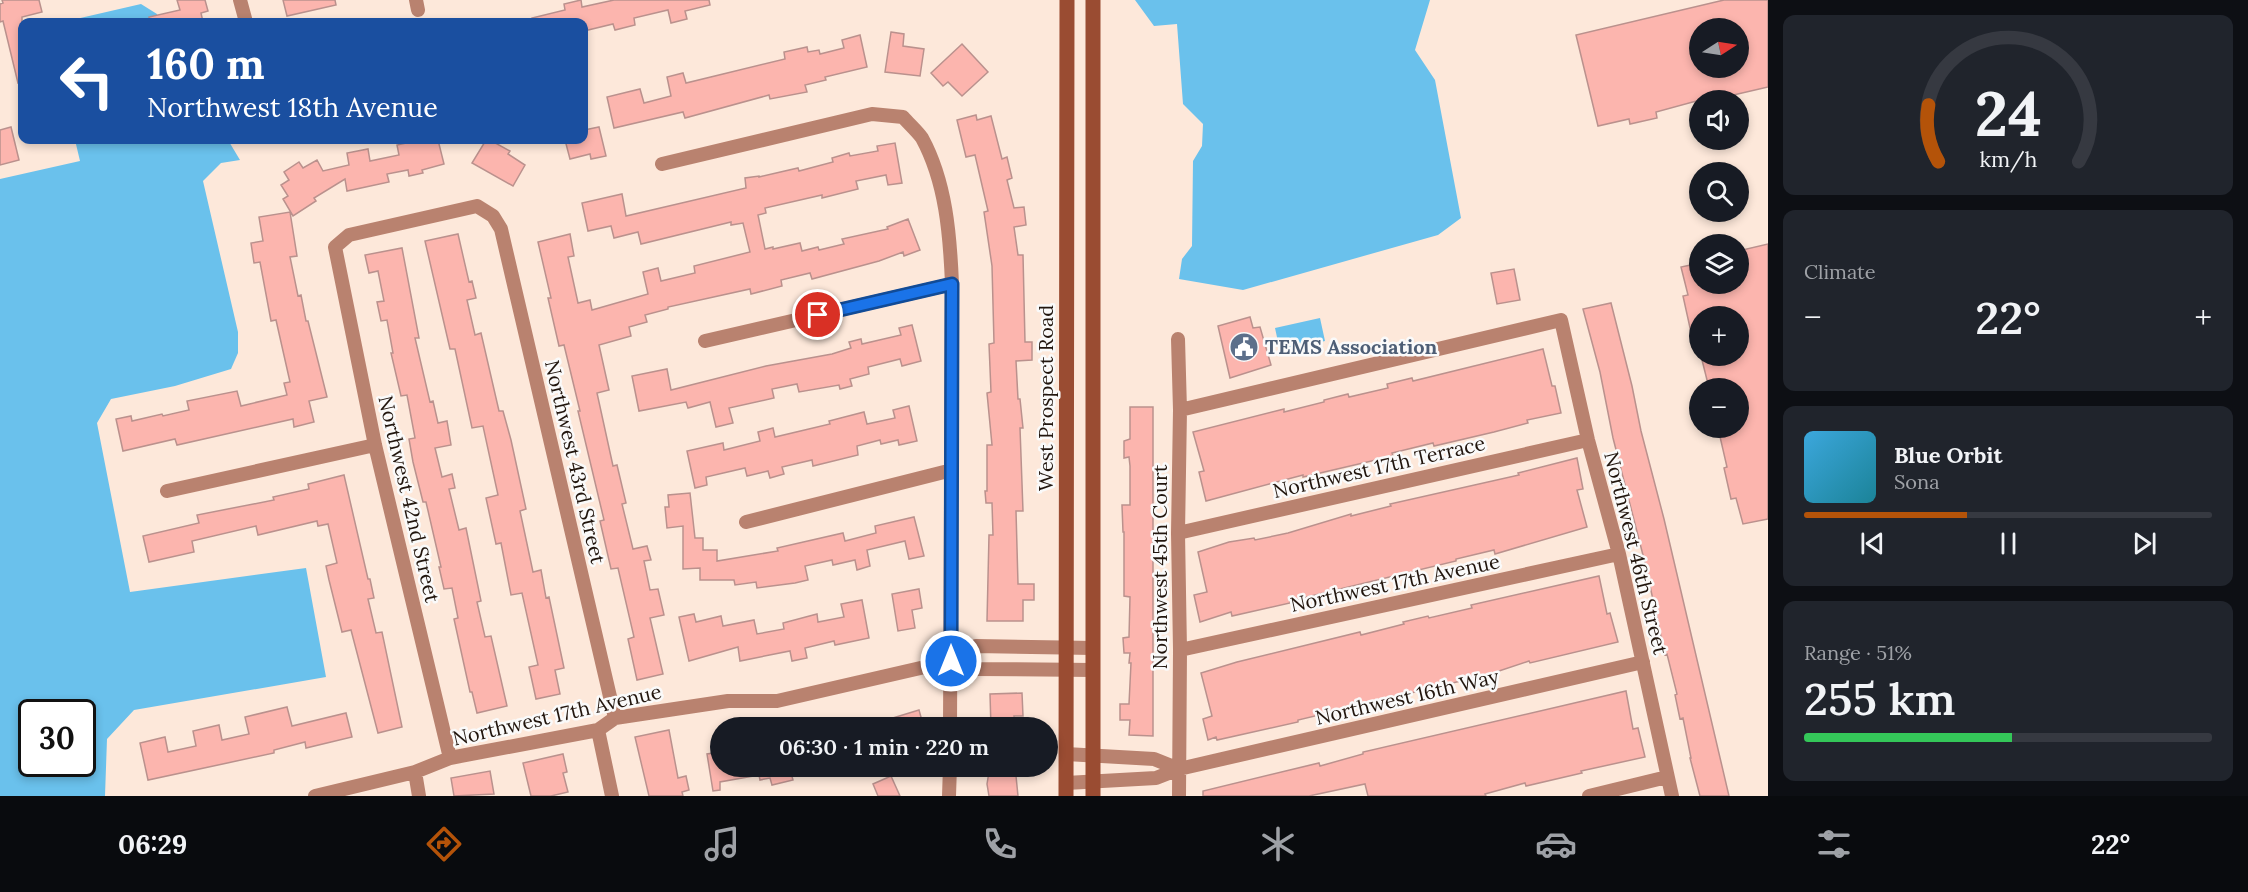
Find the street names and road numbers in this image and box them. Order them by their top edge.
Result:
street label: West Prospect Road [1033,305,1058,491]
street label: Northwest 43rd Street [540,358,611,567]
street label: Northwest 42nd Street [373,393,446,605]
street label: Northwest 17th Terrace [1270,430,1488,503]
street label: Northwest 46th Street [1599,449,1674,657]
street label: Northwest 45th Court [1147,464,1172,669]
street label: Northwest 17th Avenue [1288,548,1502,617]
street label: Northwest 16th Way [1313,663,1502,730]
street label: Northwest 17th Avenue [450,678,664,751]

